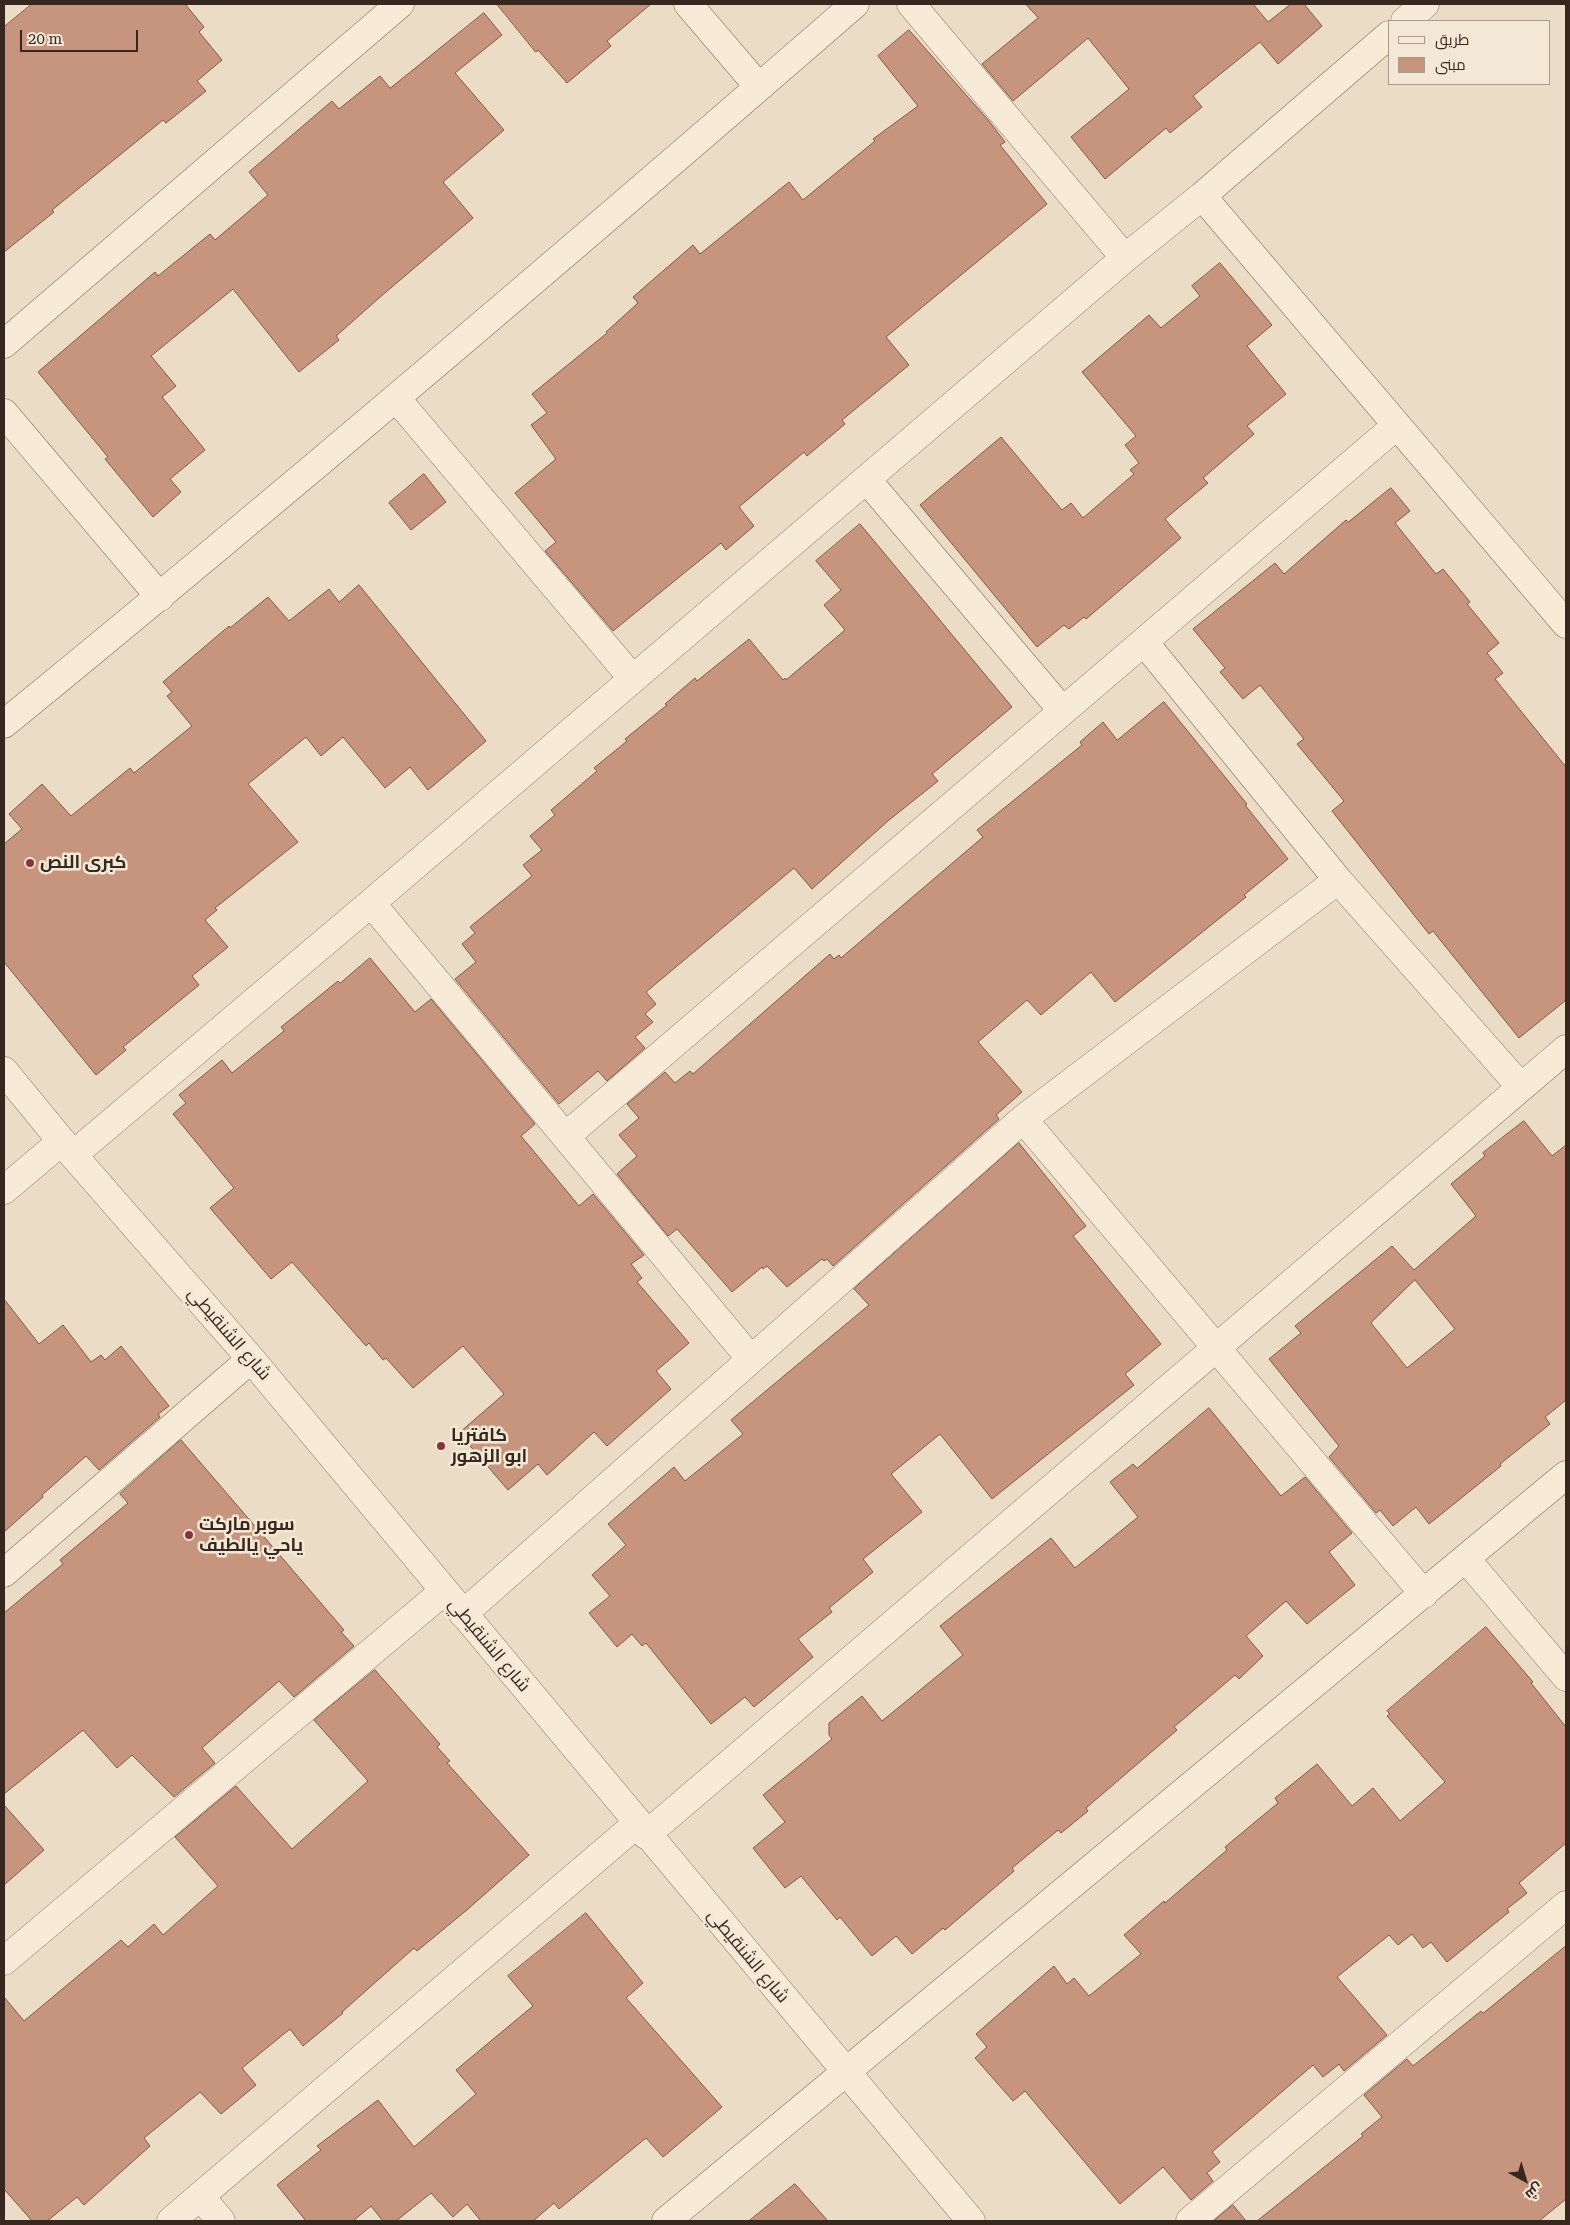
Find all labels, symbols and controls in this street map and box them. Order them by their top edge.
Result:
scale bar [22,20,140,52]
legend [1388,20,1550,85]
text: 20 m [28,30,62,48]
text: طريق [1435,31,1469,49]
text: مبنى [1435,56,1466,74]
place label: كبرى النص [40,852,126,874]
marker: كبرى النص [24,857,36,869]
street label: شارع الشنقيطي [183,1283,275,1385]
place label: كافتريا ابو الزهور [451,1425,527,1468]
marker: كافتريا ابو الزهور [435,1440,447,1452]
place label: سوبر ماركت ياحي يالطيف [199,1514,303,1556]
marker: سوبر ماركت ياحي يالطيف [183,1529,195,1541]
street label: شارع الشنقيطي [443,1594,535,1696]
street label: شارع الشنقيطي [702,1905,794,2007]
north arrow [1500,2155,1550,2205]
text: ش [1522,2180,1546,2204]

